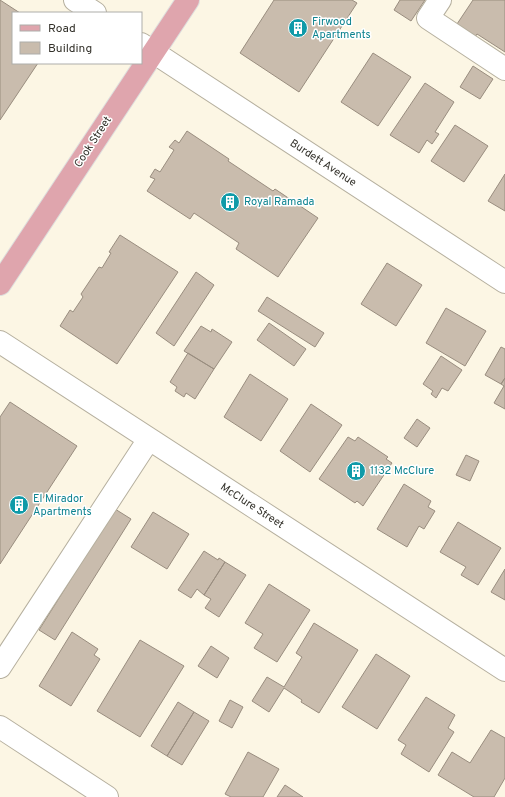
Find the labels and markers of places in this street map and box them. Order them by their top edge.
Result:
place label: Firwood Apartments [312,15,371,42]
building icon: Firwood Apartments [287,17,309,39]
building icon: Royal Ramada [219,191,241,213]
place label: Royal Ramada [244,195,315,209]
building icon: 1132 McClure [345,460,367,482]
place label: 1132 McClure [370,464,434,478]
place label: El Mirador Apartments [33,492,92,519]
building icon: El Mirador Apartments [8,494,30,516]

